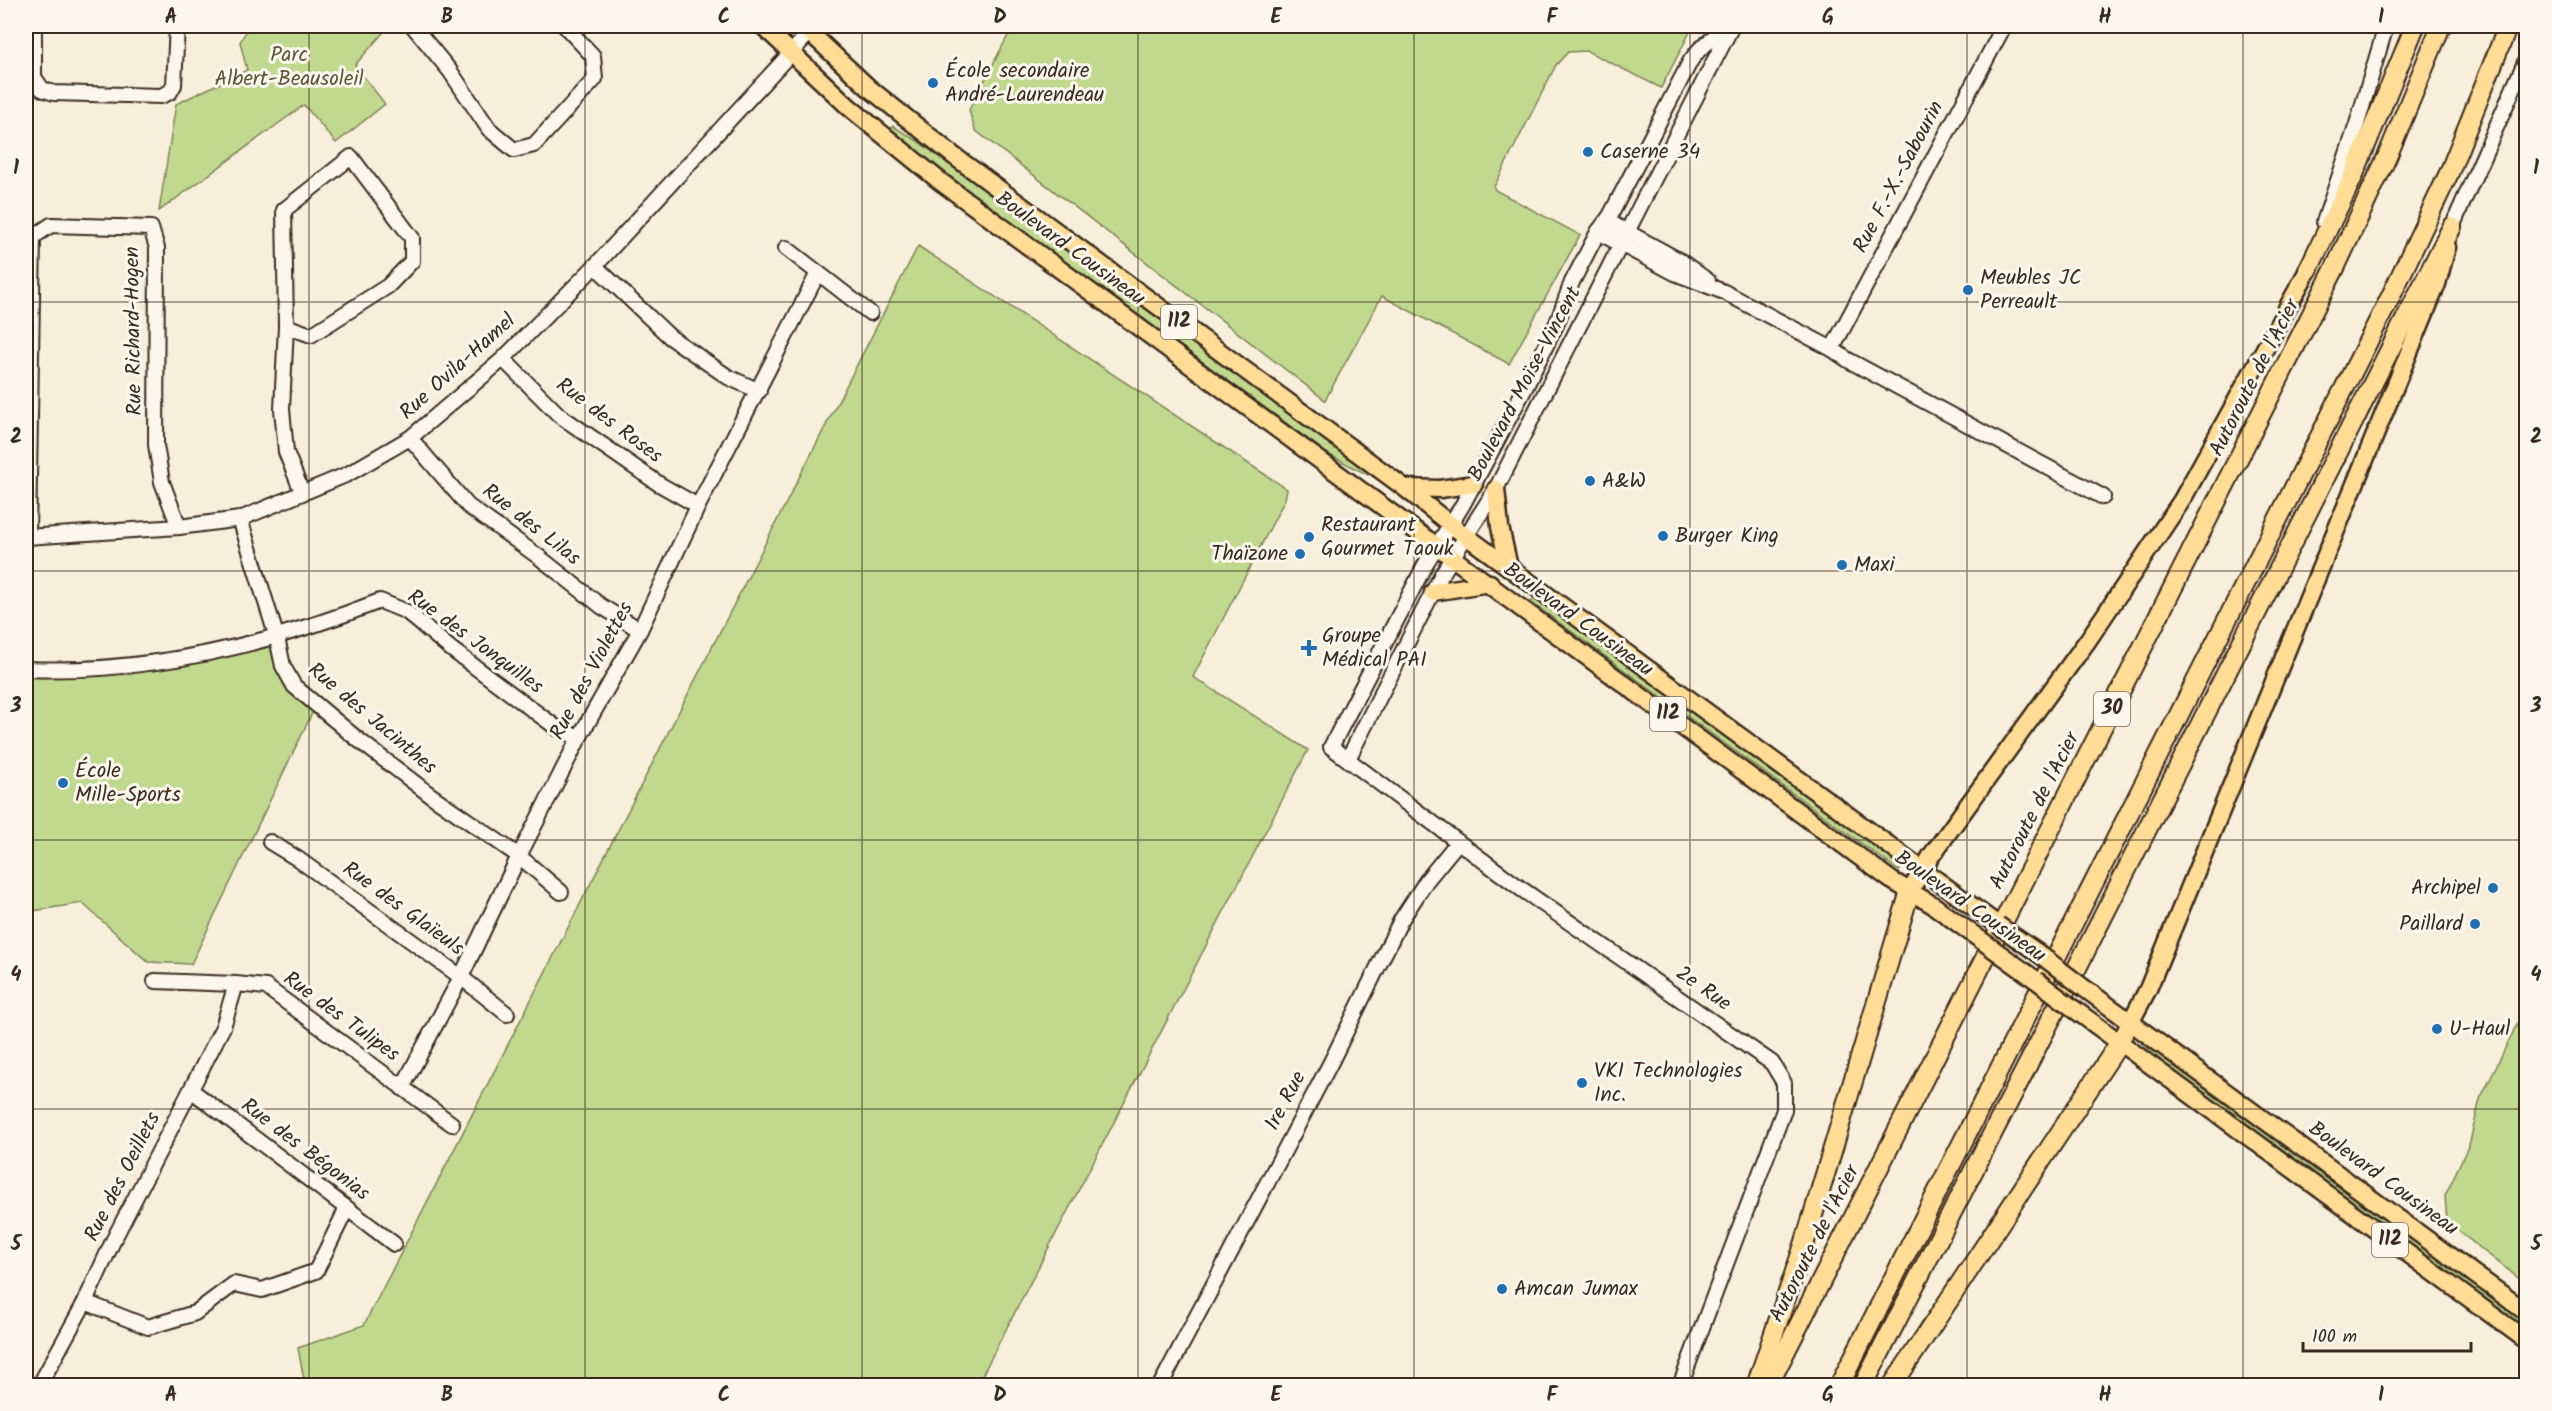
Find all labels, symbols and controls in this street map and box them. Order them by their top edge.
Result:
text: A [165,2,177,34]
text: B [441,2,453,34]
text: C [718,2,730,34]
text: D [993,2,1007,34]
text: E [1270,2,1282,34]
text: F [1547,2,1559,34]
text: G [1822,2,1834,34]
text: H [2098,2,2112,34]
text: I [2378,2,2384,34]
park label: Parc Albert-Beausoleil [214,39,364,96]
place label: École secondaire André-Laurendeau [945,55,1104,112]
marker: École secondaire André-Laurendeau [926,76,940,90]
street label: Rue F.-X.-Sabourin [1845,95,1953,259]
place label: Caserne 34 [1600,136,1700,169]
marker: Caserne 34 [1581,145,1595,159]
text: 1 [13,153,19,185]
text: 1 [2533,153,2539,185]
street label: Boulevard Cousineau [988,183,1152,315]
street label: Rue Richard-Hogen [116,246,152,416]
place label: Meubles JC Perreault [1980,262,2082,319]
street label: Boulevard Moïse-Vincent [1460,280,1591,487]
marker: Meubles JC Perreault [1961,283,1975,297]
street label: Autoroute de l'Acier [2201,292,2309,463]
road number: 112 [1161,305,1197,339]
street label: Rue Ovila-Hamel [392,306,524,428]
street label: Rue des Roses [548,370,670,472]
text: 2 [10,422,22,454]
text: 2 [2530,422,2542,454]
place label: A&W [1602,465,1646,498]
marker: A&W [1583,474,1597,488]
street label: Rue des Lilas [474,476,588,574]
place label: Restaurant Gourmet Taouk [1321,509,1454,566]
place label: Burger King [1675,520,1779,553]
marker: Burger King [1656,529,1670,543]
marker: Restaurant Gourmet Taouk [1302,530,1316,544]
place label: Thaïzone [1211,538,1289,571]
marker: Thaïzone [1293,547,1307,561]
place label: Maxi [1854,549,1895,582]
street label: Boulevard Cousineau [1496,554,1660,686]
marker: Maxi [1835,558,1849,572]
street label: Rue des Jonquilles [400,581,550,703]
street label: Rue des Violettes [542,596,642,746]
place label: Groupe Médical PAI [1322,620,1427,677]
marker: Groupe Médical PAI [1300,639,1318,657]
street label: Rue des Jacinthes [300,655,444,783]
text: 3 [10,691,22,723]
text: 3 [2530,691,2542,723]
road number: 30 [2094,692,2130,726]
road number: 112 [1650,697,1686,731]
street label: Autoroute de l'Acier [1981,725,2089,896]
place label: École Mille-Sports [75,755,181,812]
marker: École Mille-Sports [56,776,70,790]
street label: Boulevard Cousineau [1887,842,2053,972]
street label: Rue des Glaïeuls [335,853,471,965]
place label: Archipel [2411,872,2481,905]
marker: Archipel [2486,881,2500,895]
place label: Paillard [2399,908,2464,941]
marker: Paillard [2468,917,2482,931]
street label: 2e Rue [1668,958,1738,1021]
text: 4 [11,960,22,992]
text: 4 [2531,960,2542,992]
street label: Rue des Tulipes [276,963,406,1071]
place label: U-Haul [2449,1013,2510,1046]
marker: U-Haul [2430,1022,2444,1036]
place label: VKI Technologies Inc. [1594,1055,1743,1112]
street label: 1re Rue [1257,1065,1316,1137]
marker: VKI Technologies Inc. [1575,1076,1589,1090]
street label: Rue des Bégonias [233,1090,377,1210]
street label: Rue des Oeillets [76,1106,170,1248]
street label: Boulevard Cousineau [2301,1113,2465,1245]
street label: Autoroute de l'Acier [1761,1158,1869,1329]
road number: 112 [2372,1223,2408,1257]
text: 5 [10,1229,23,1261]
text: 5 [2530,1229,2543,1261]
place label: Amcan Jumax [1514,1273,1639,1306]
marker: Amcan Jumax [1495,1282,1509,1296]
scale bar [2303,1315,2471,1353]
text: 100 m [2312,1323,2357,1352]
text: A [165,1380,177,1411]
text: B [441,1380,453,1411]
text: C [718,1380,730,1411]
text: D [993,1380,1007,1411]
text: E [1270,1380,1282,1411]
text: F [1547,1380,1559,1411]
text: G [1822,1380,1834,1411]
text: H [2098,1380,2112,1411]
text: I [2378,1380,2384,1411]

